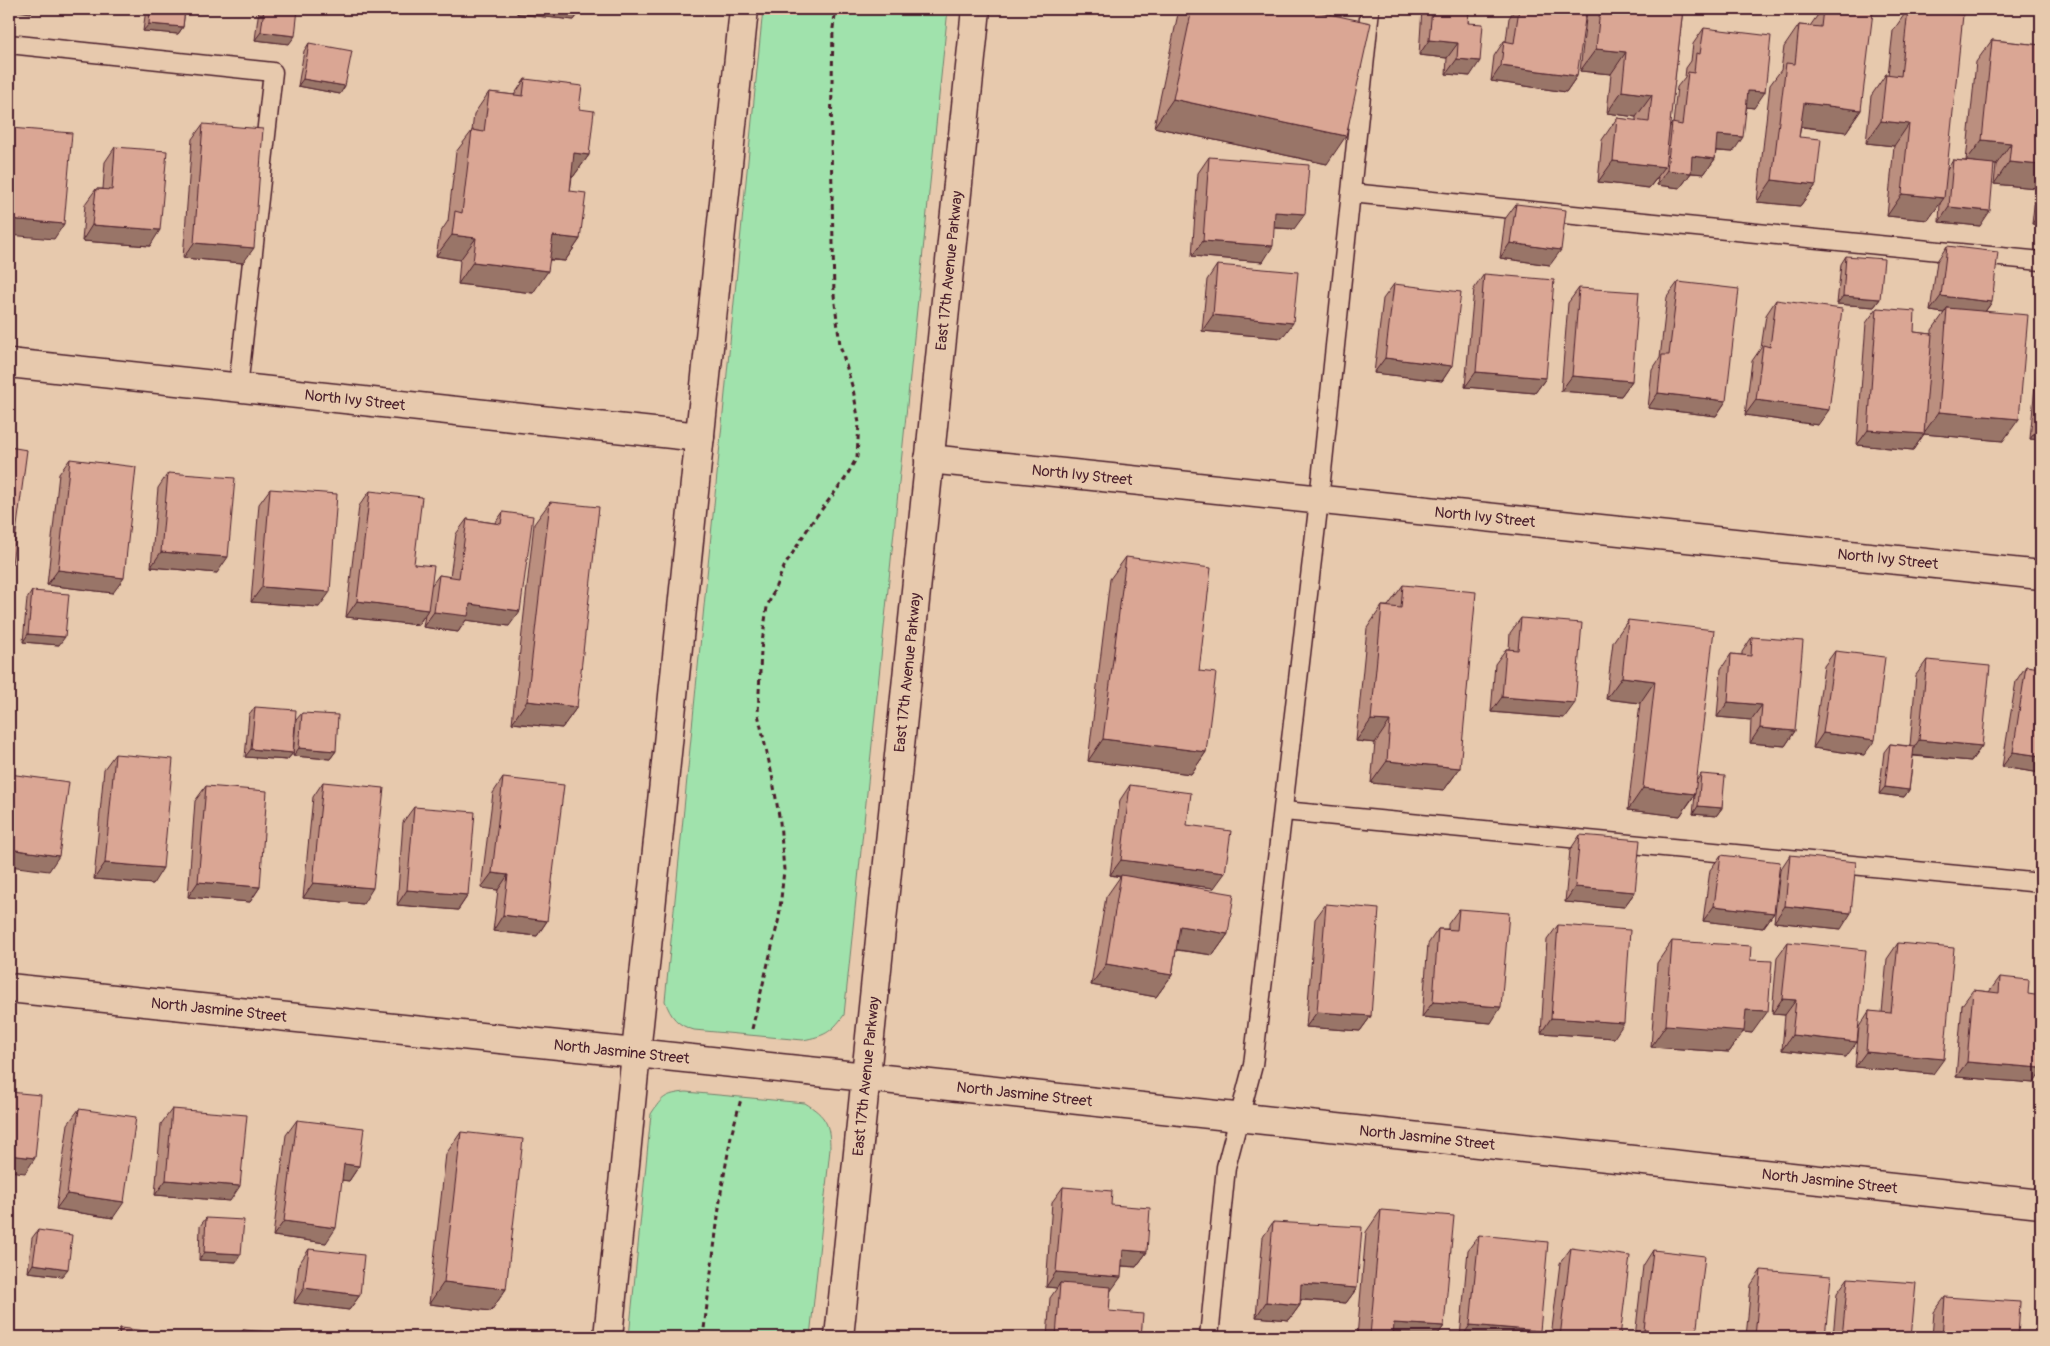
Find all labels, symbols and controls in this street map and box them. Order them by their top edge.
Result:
street label: East 17th Avenue Parkway [932,189,967,351]
street label: North Ivy Street [304,386,407,415]
street label: North Ivy Street [1031,461,1134,490]
street label: North Ivy Street [1434,503,1537,532]
street label: North Ivy Street [1836,545,1940,574]
street label: East 17th Avenue Parkway [890,591,926,753]
street label: North Jasmine Street [150,994,289,1027]
street label: East 17th Avenue Parkway [849,995,884,1157]
street label: North Jasmine Street [553,1036,691,1069]
street label: North Jasmine Street [956,1078,1094,1112]
street label: North Jasmine Street [1358,1121,1497,1155]
street label: North Jasmine Street [1761,1165,1900,1199]

